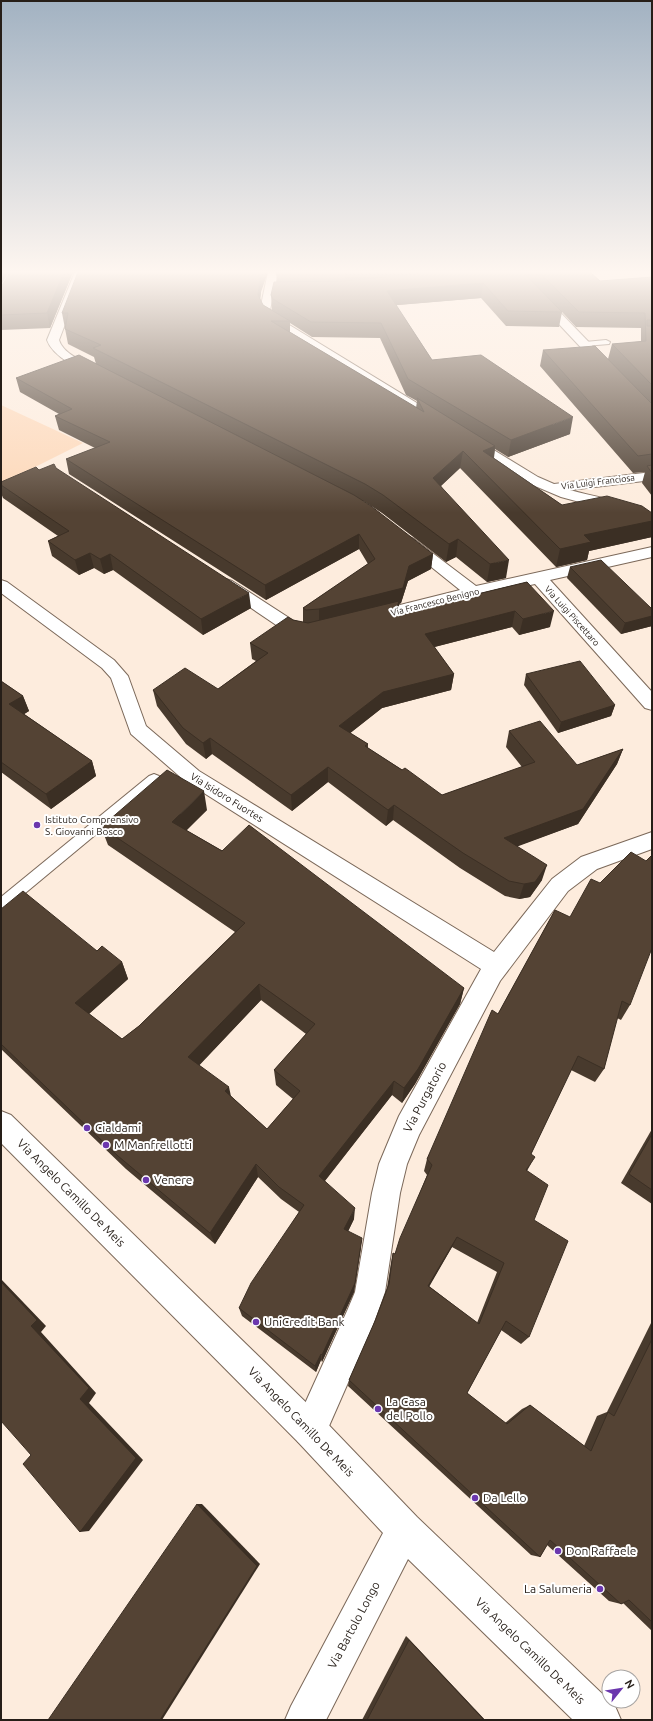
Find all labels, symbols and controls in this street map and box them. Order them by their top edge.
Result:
street label: Via Luigi Franciosa [561,473,635,491]
street label: Via Luigi Piscettaro [542,584,602,648]
street label: Via Francesco Benigno [390,586,480,618]
street label: Via Isidoro Fuortes [188,771,265,824]
place label: Istituto Comprensivo S. Giovanni Bosco [45,814,139,837]
marker: Istituto Comprensivo S. Giovanni Bosco [32,820,42,830]
street label: Via Purgatorio [401,1059,449,1134]
place label: Cialdami [95,1121,141,1134]
marker: Cialdami [82,1123,92,1133]
street label: Via Angelo Camillo De Meis [15,1136,128,1249]
place label: M Manfrellotti [114,1138,192,1151]
marker: M Manfrellotti [101,1140,111,1150]
place label: Venere [154,1173,192,1186]
marker: Venere [141,1175,151,1185]
place label: UniCredit Bank [264,1315,345,1328]
marker: UniCredit Bank [251,1317,261,1327]
street label: Via Angelo Camillo De Meis [246,1364,357,1479]
place label: La Casa del Pollo [386,1395,433,1422]
marker: La Casa del Pollo [373,1404,383,1414]
place label: Da Lello [483,1491,526,1504]
marker: Da Lello [470,1493,480,1503]
place label: Don Raffaele [566,1544,636,1557]
marker: Don Raffaele [553,1546,563,1556]
street label: Via Bartolo Longo [325,1579,382,1671]
place label: La Salumeria [524,1582,592,1595]
marker: La Salumeria [595,1584,605,1594]
street label: Via Angelo Camillo De Meis [473,1595,588,1706]
north arrow [601,1669,641,1709]
text: N [622,1677,637,1691]

